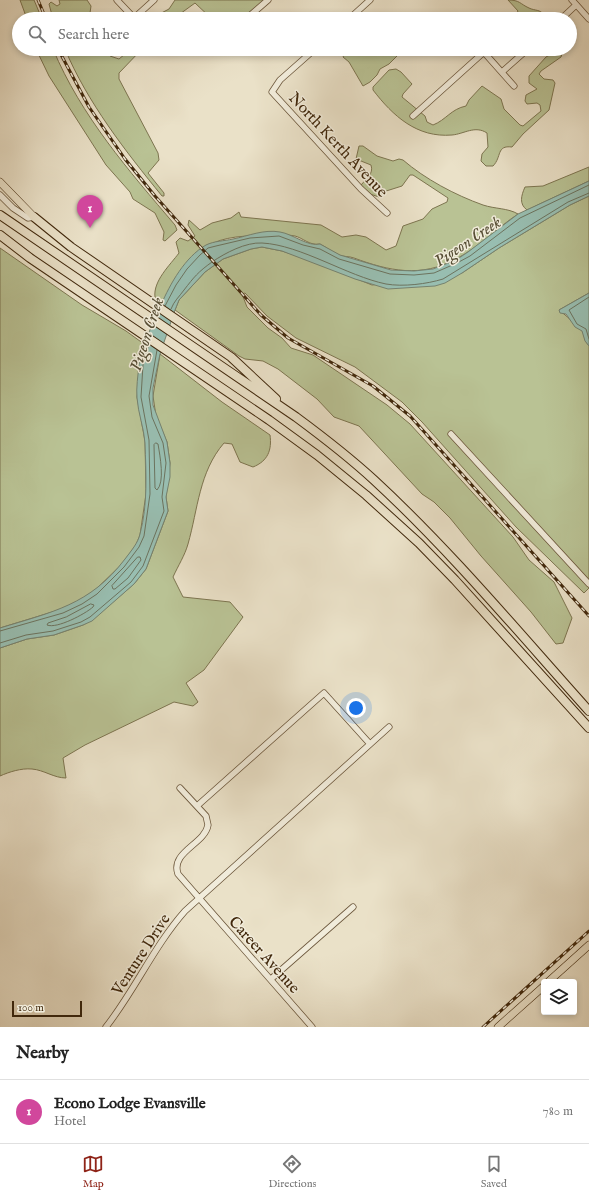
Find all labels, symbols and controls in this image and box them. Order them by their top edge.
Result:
search box [12,12,577,56]
icon: search [26,23,48,45]
text: Search here [58,25,129,44]
street label: North Kerth Avenue [284,89,391,202]
pin: 1 [77,195,103,228]
water label: Pigeon Creek [430,212,506,272]
water label: Pigeon Creek [126,295,169,374]
your location [346,698,366,718]
street label: Venture Drive [107,911,175,1000]
street label: Career Avenue [224,913,303,998]
map controls [541,979,577,1015]
button: layers [541,979,577,1015]
scale bar [12,999,82,1018]
text: 100 m [18,1001,44,1015]
text: Nearby [16,1043,69,1064]
text: Econo Lodge Evansville [54,1094,206,1113]
text: 1 [27,1103,31,1120]
text: 780 m [543,1103,573,1120]
text: Hotel [54,1113,86,1130]
tab: Map [82,1153,104,1191]
tab: Directions [269,1153,316,1191]
tab: Saved [481,1153,507,1191]

